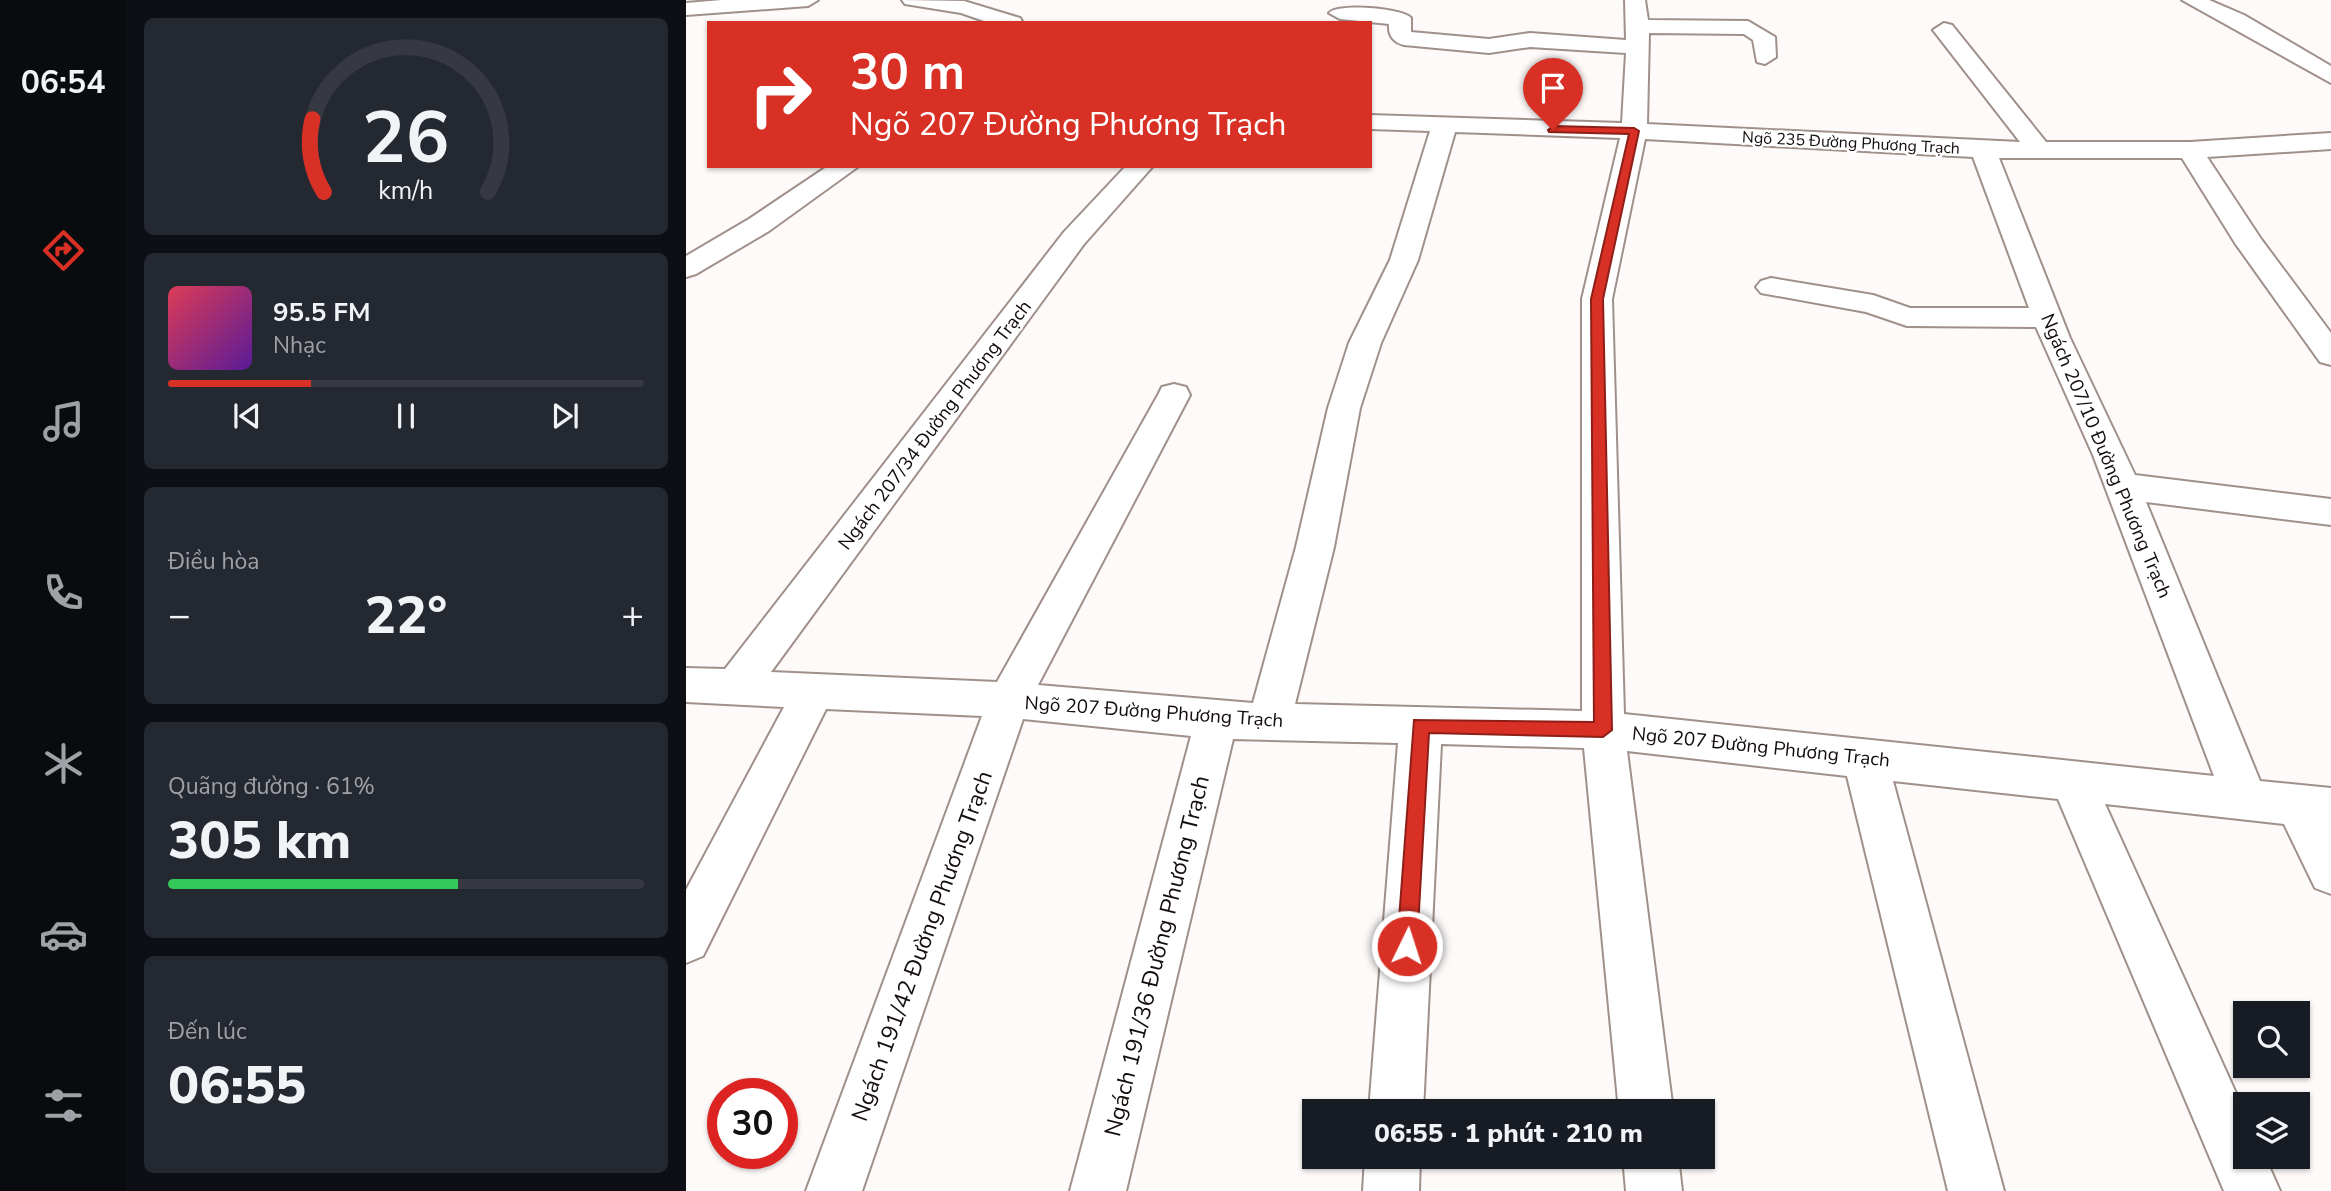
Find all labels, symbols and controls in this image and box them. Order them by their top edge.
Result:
text: 30 m [850,39,965,106]
icon: right [735,49,826,140]
pin [1523,58,1583,130]
text: 06:54 [21,61,105,104]
icon: arrive [1534,69,1572,107]
text: 26 [362,89,450,189]
text: Ngõ 207 Đường Phương Trạch [850,103,1286,146]
street label: Ngõ 235 Đường Phương Trạch [1741,126,1961,160]
text: km/h [378,174,434,208]
icon: directions [39,226,88,275]
text: 95.5 FM [273,295,370,330]
street label: Ngách 207/34 Đường Phương Trạch [832,295,1038,555]
street label: Ngách 207/10 Đường Phương Trạch [2034,310,2178,602]
text: Nhạc [273,330,326,361]
icon: music [39,397,88,446]
icon: previous [228,397,266,435]
icon: pause [387,397,425,435]
icon: next [546,397,584,435]
text: Điều hòa [168,546,260,577]
icon: phone [39,568,88,617]
text: 22° [365,580,447,651]
text: − [168,590,191,641]
text: + [621,590,644,641]
street label: Ngõ 207 Đường Phương Trạch [1024,690,1284,734]
street label: Ngõ 207 Đường Phương Trạch [1631,721,1891,773]
icon: climate [39,739,88,788]
street label: Ngách 191/42 Đường Phương Trạch [844,766,1000,1126]
text: Quãng đường · 61% [168,771,375,802]
street label: Ngách 191/36 Đường Phương Trạch [1097,772,1217,1140]
text: 305 km [168,805,351,876]
position arrow [1370,909,1444,983]
icon: car [39,910,88,959]
map controls [2233,1001,2310,1169]
button: search [2233,1001,2310,1078]
text: Đến lúc [168,1016,247,1047]
text: 06:55 [168,1050,306,1121]
speed limit sign: 30 [707,1078,798,1169]
icon: filters [39,1081,88,1130]
button: layers [2233,1092,2310,1169]
text: 06:55 · 1 phút · 210 m [1374,1116,1643,1151]

